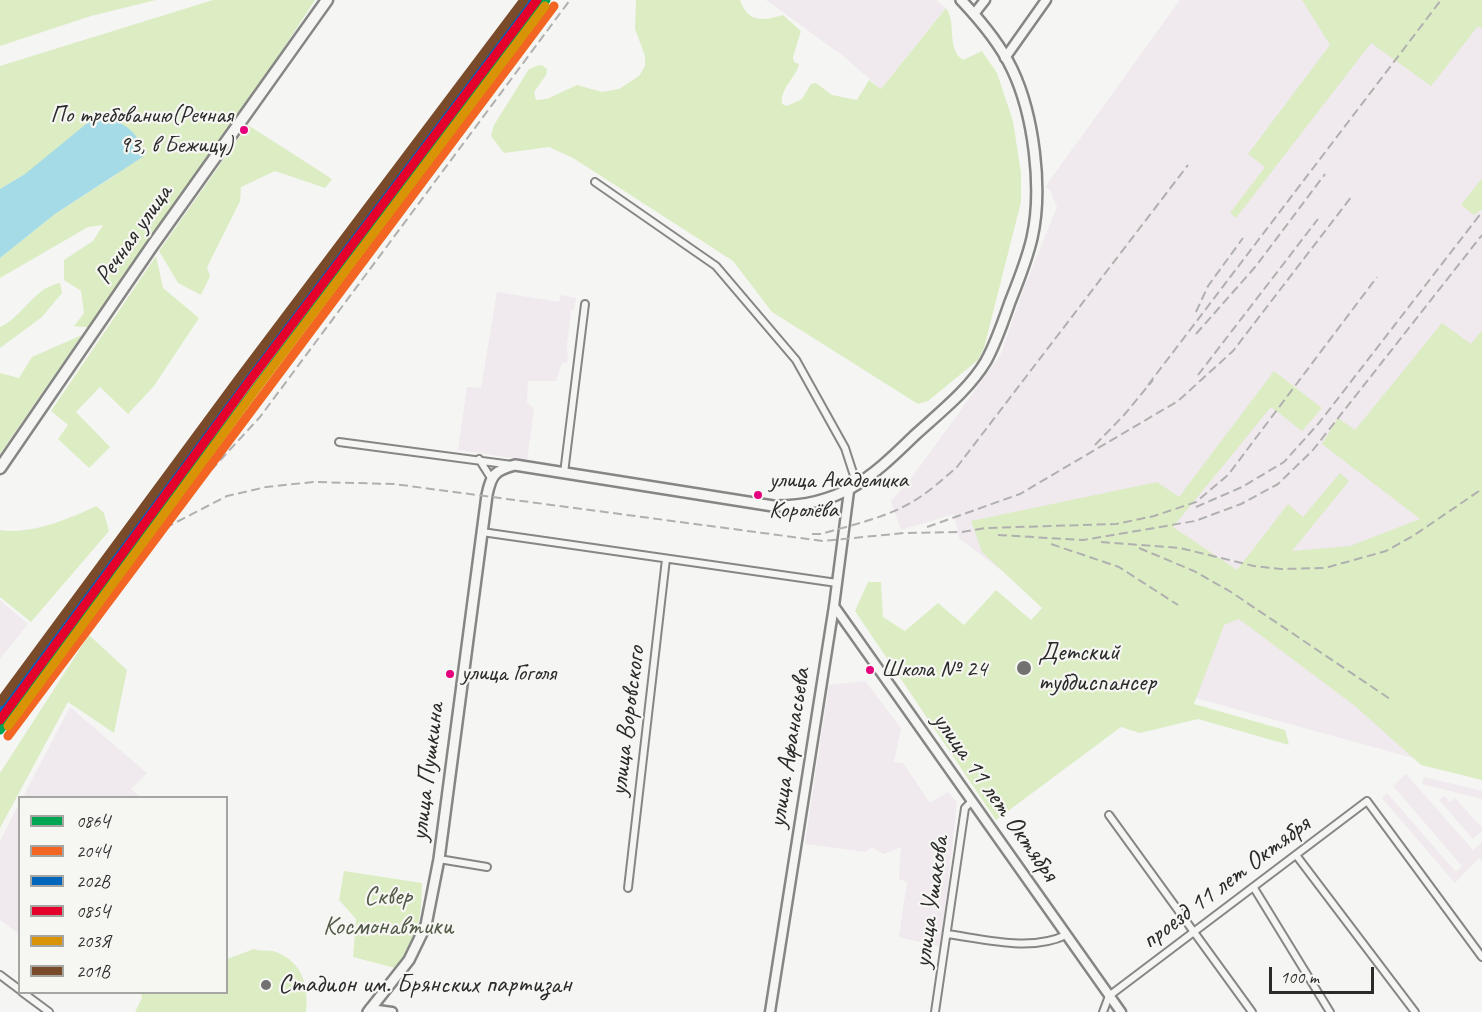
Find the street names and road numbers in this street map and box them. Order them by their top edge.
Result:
street label: Речная улица [88,179,180,291]
street label: улица Воровского [603,644,653,798]
street label: улица Афанасьева [762,666,818,830]
street label: улица Пушкина [404,701,452,843]
street label: улица 11 лет Октября [925,707,1065,887]
street label: проезд 11 лет Октября [1135,809,1317,957]
street label: улица Ушакова [907,834,957,970]

